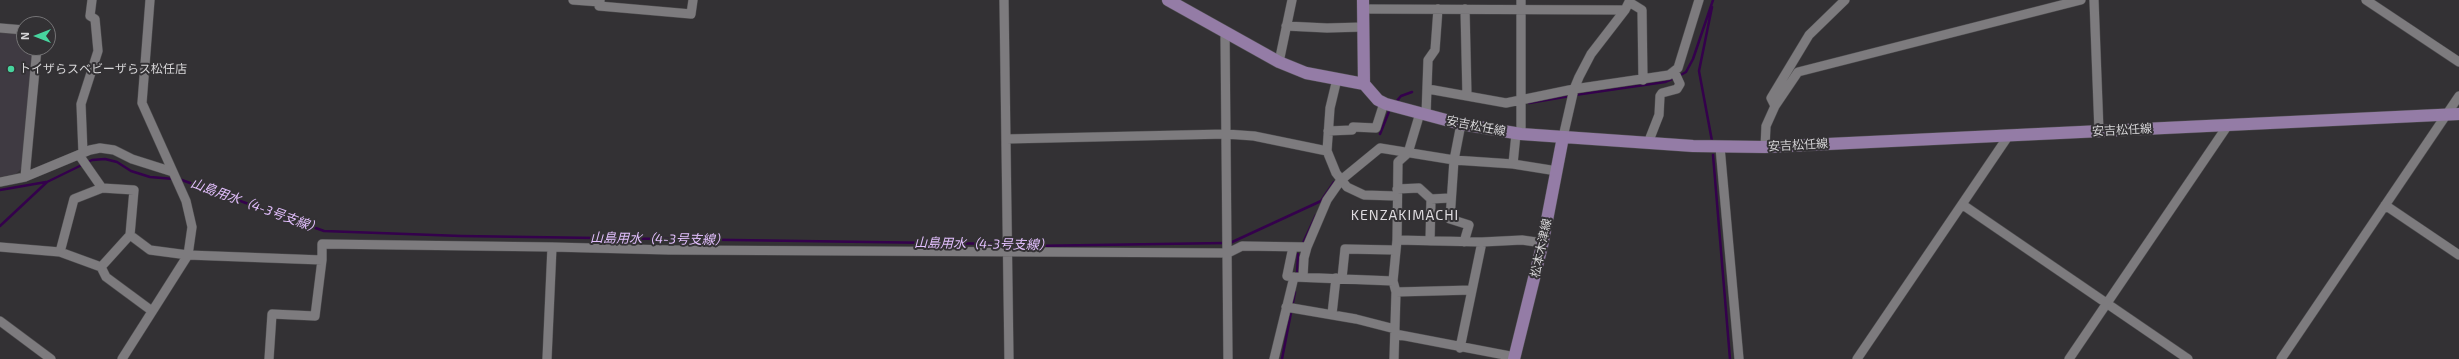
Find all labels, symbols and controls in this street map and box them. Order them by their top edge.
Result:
north arrow [16,16,56,56]
text: N [18,32,31,40]
place label: トイザらスベビーザらス松任店 [19,62,187,76]
marker: トイザらスベビーザらス松任店 [6,64,16,74]
street label: 安吉松任線 [1445,113,1507,139]
street label: 安吉松任線 [2092,121,2152,139]
street label: 安吉松任線 [1768,136,1828,154]
water label: 山島用水（4-3号支線） [189,175,323,237]
district label: KENZAKIMACHI [1351,207,1459,223]
street label: 松本木津線 [1528,217,1554,279]
water label: 山島用水（4-3号支線） [590,230,728,248]
water label: 山島用水（4-3号支線） [914,235,1052,253]

